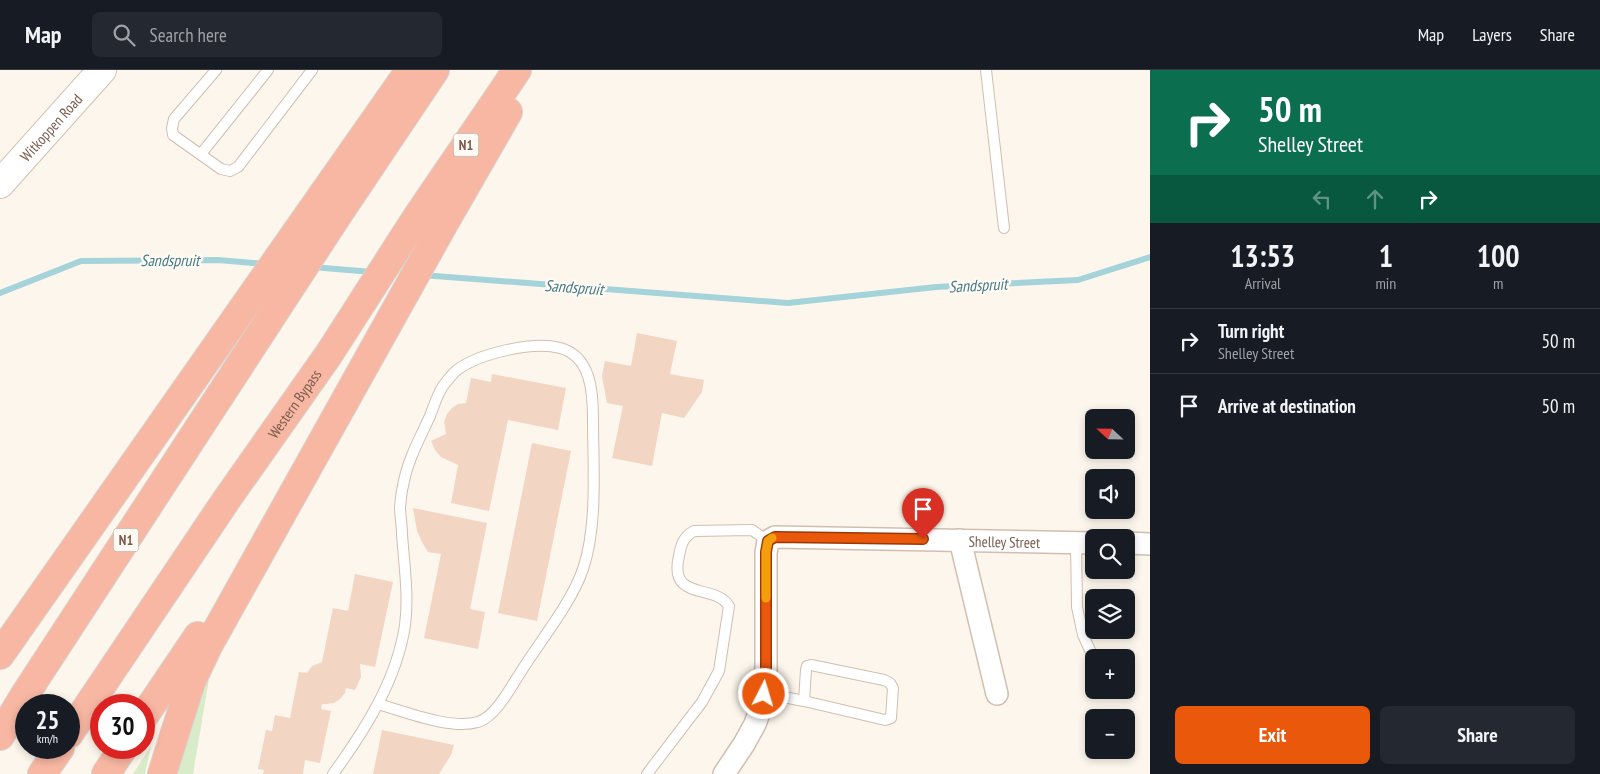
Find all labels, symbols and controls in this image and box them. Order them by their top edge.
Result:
search box [92,12,442,57]
text: Map [25,19,62,50]
icon: search [110,21,138,49]
text: Search here [150,23,227,47]
text: Map [1418,23,1444,46]
text: Layers [1472,23,1512,46]
text: Share [1540,23,1575,46]
text: 50 m [1258,86,1322,132]
street label: Witkoppen Road [15,90,86,165]
icon: right [1175,90,1240,155]
text: Shelley Street [1258,130,1363,158]
road number: N1 [454,134,478,156]
icon: left [1308,185,1336,213]
icon: ahead [1361,185,1389,213]
icon: right [1414,185,1442,213]
text: 13:53 [1230,236,1295,275]
text: 1 [1379,236,1393,275]
text: 100 [1477,236,1520,275]
water label: Sandspruit [141,250,201,270]
water label: Sandspruit [948,273,1009,297]
text: Arrival [1245,273,1281,293]
text: min [1375,273,1396,293]
text: m [1493,273,1503,293]
water label: Sandspruit [544,275,606,299]
text: Turn right [1218,319,1284,343]
icon: right [1175,327,1203,355]
text: 50 m [1542,329,1575,353]
text: Shelley Street [1218,343,1294,363]
street label: Western Bypass [263,365,325,442]
icon: arrive [1175,392,1203,420]
text: Arrive at destination [1218,394,1356,418]
text: 50 m [1542,394,1575,418]
north arrow [1085,409,1135,459]
map controls [1085,409,1135,759]
button: sound [1085,469,1135,519]
pin [902,488,944,539]
icon: arrive [909,495,937,523]
road number: N1 [114,528,138,552]
button: search [1085,529,1135,579]
street label: Shelley Street [968,531,1040,551]
button: layers [1085,589,1135,639]
button: + [1085,649,1135,699]
position arrow [737,667,789,719]
speed limit sign: 30 [90,694,155,759]
text: 25 [36,704,59,736]
button: Exit [1175,706,1370,764]
button: Share [1380,706,1575,764]
button: − [1085,709,1135,759]
text: km/h [37,731,58,746]

